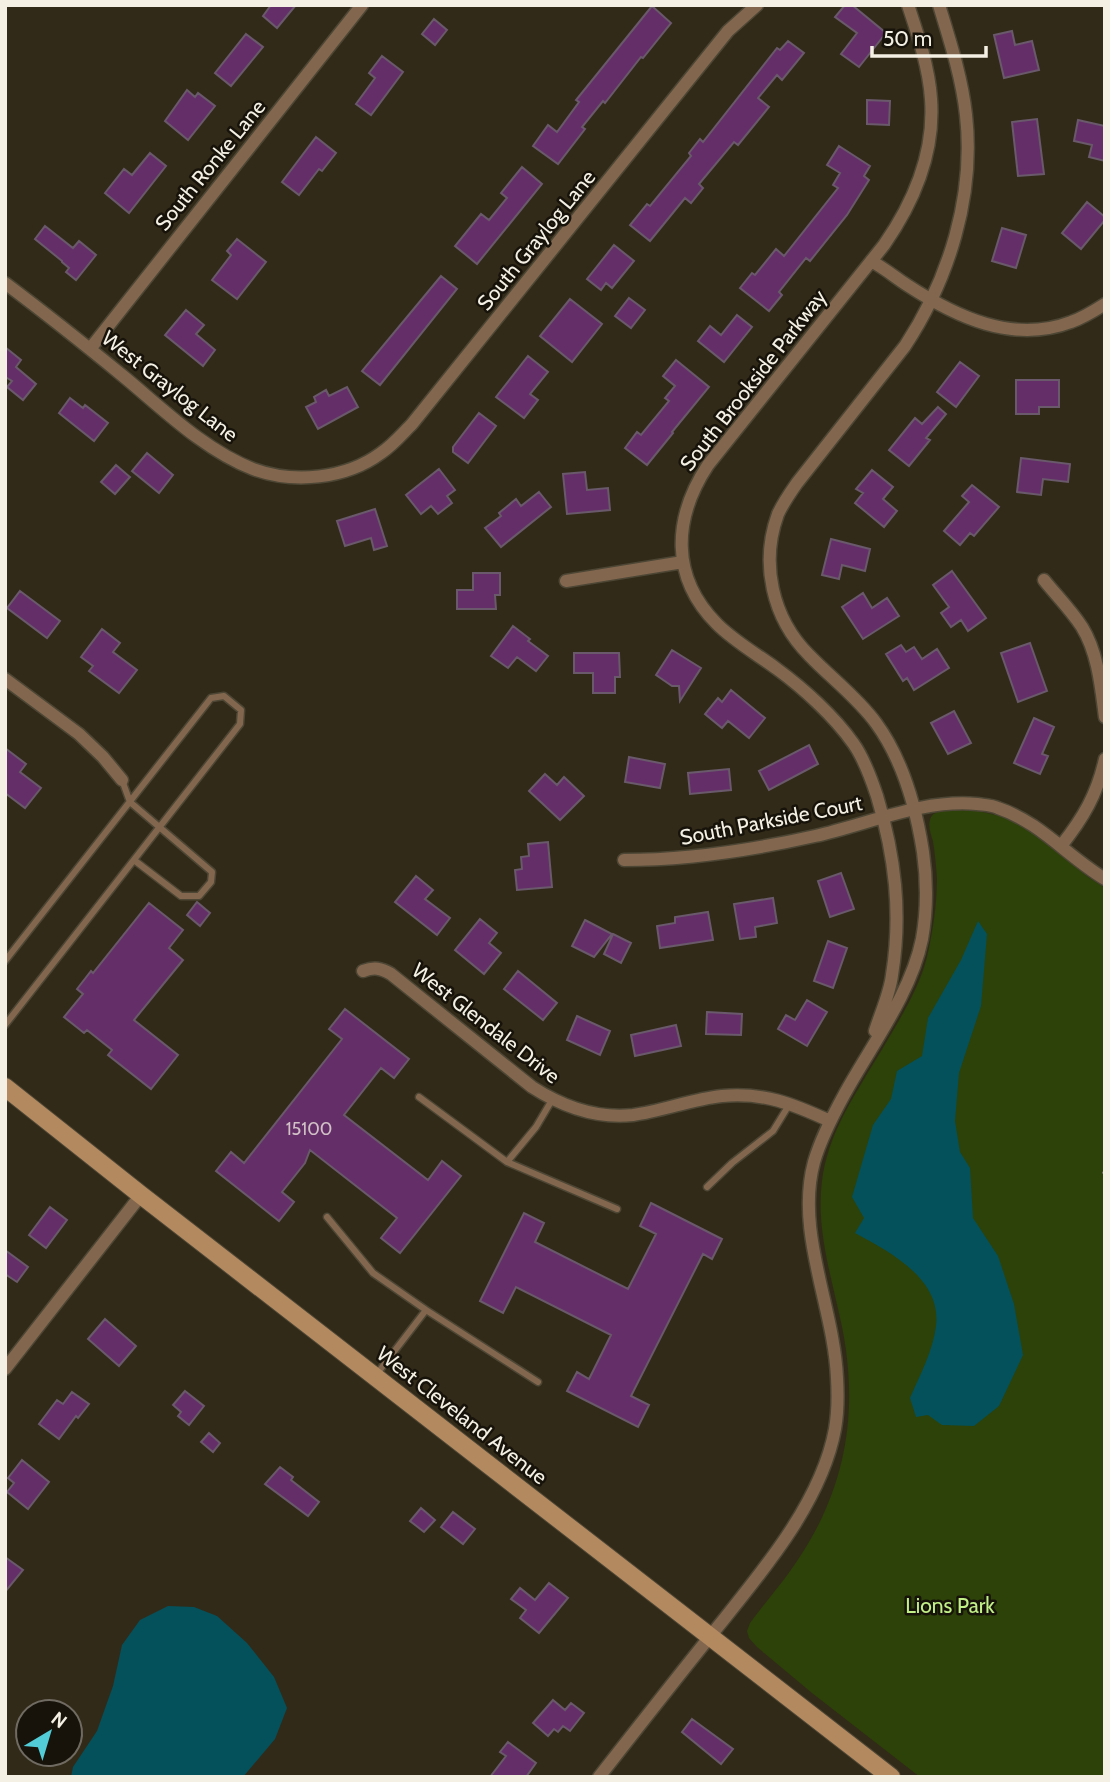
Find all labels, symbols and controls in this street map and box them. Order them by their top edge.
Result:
scale bar [872,14,986,58]
text: 50 m [883,26,932,51]
street label: South Ronke Lane [150,94,271,235]
street label: South Graylog Lane [472,165,600,315]
street label: South Brookside Parkway [675,284,832,475]
street label: West Graylog Lane [97,325,243,447]
street label: South Parkside Court [678,790,864,850]
street label: West Glendale Drive [407,957,565,1089]
house number: 15100 [286,1118,332,1140]
street label: West Cleveland Avenue [372,1341,552,1489]
park label: Lions Park [905,1593,995,1618]
north arrow [14,1698,84,1768]
text: N [47,1707,72,1733]

